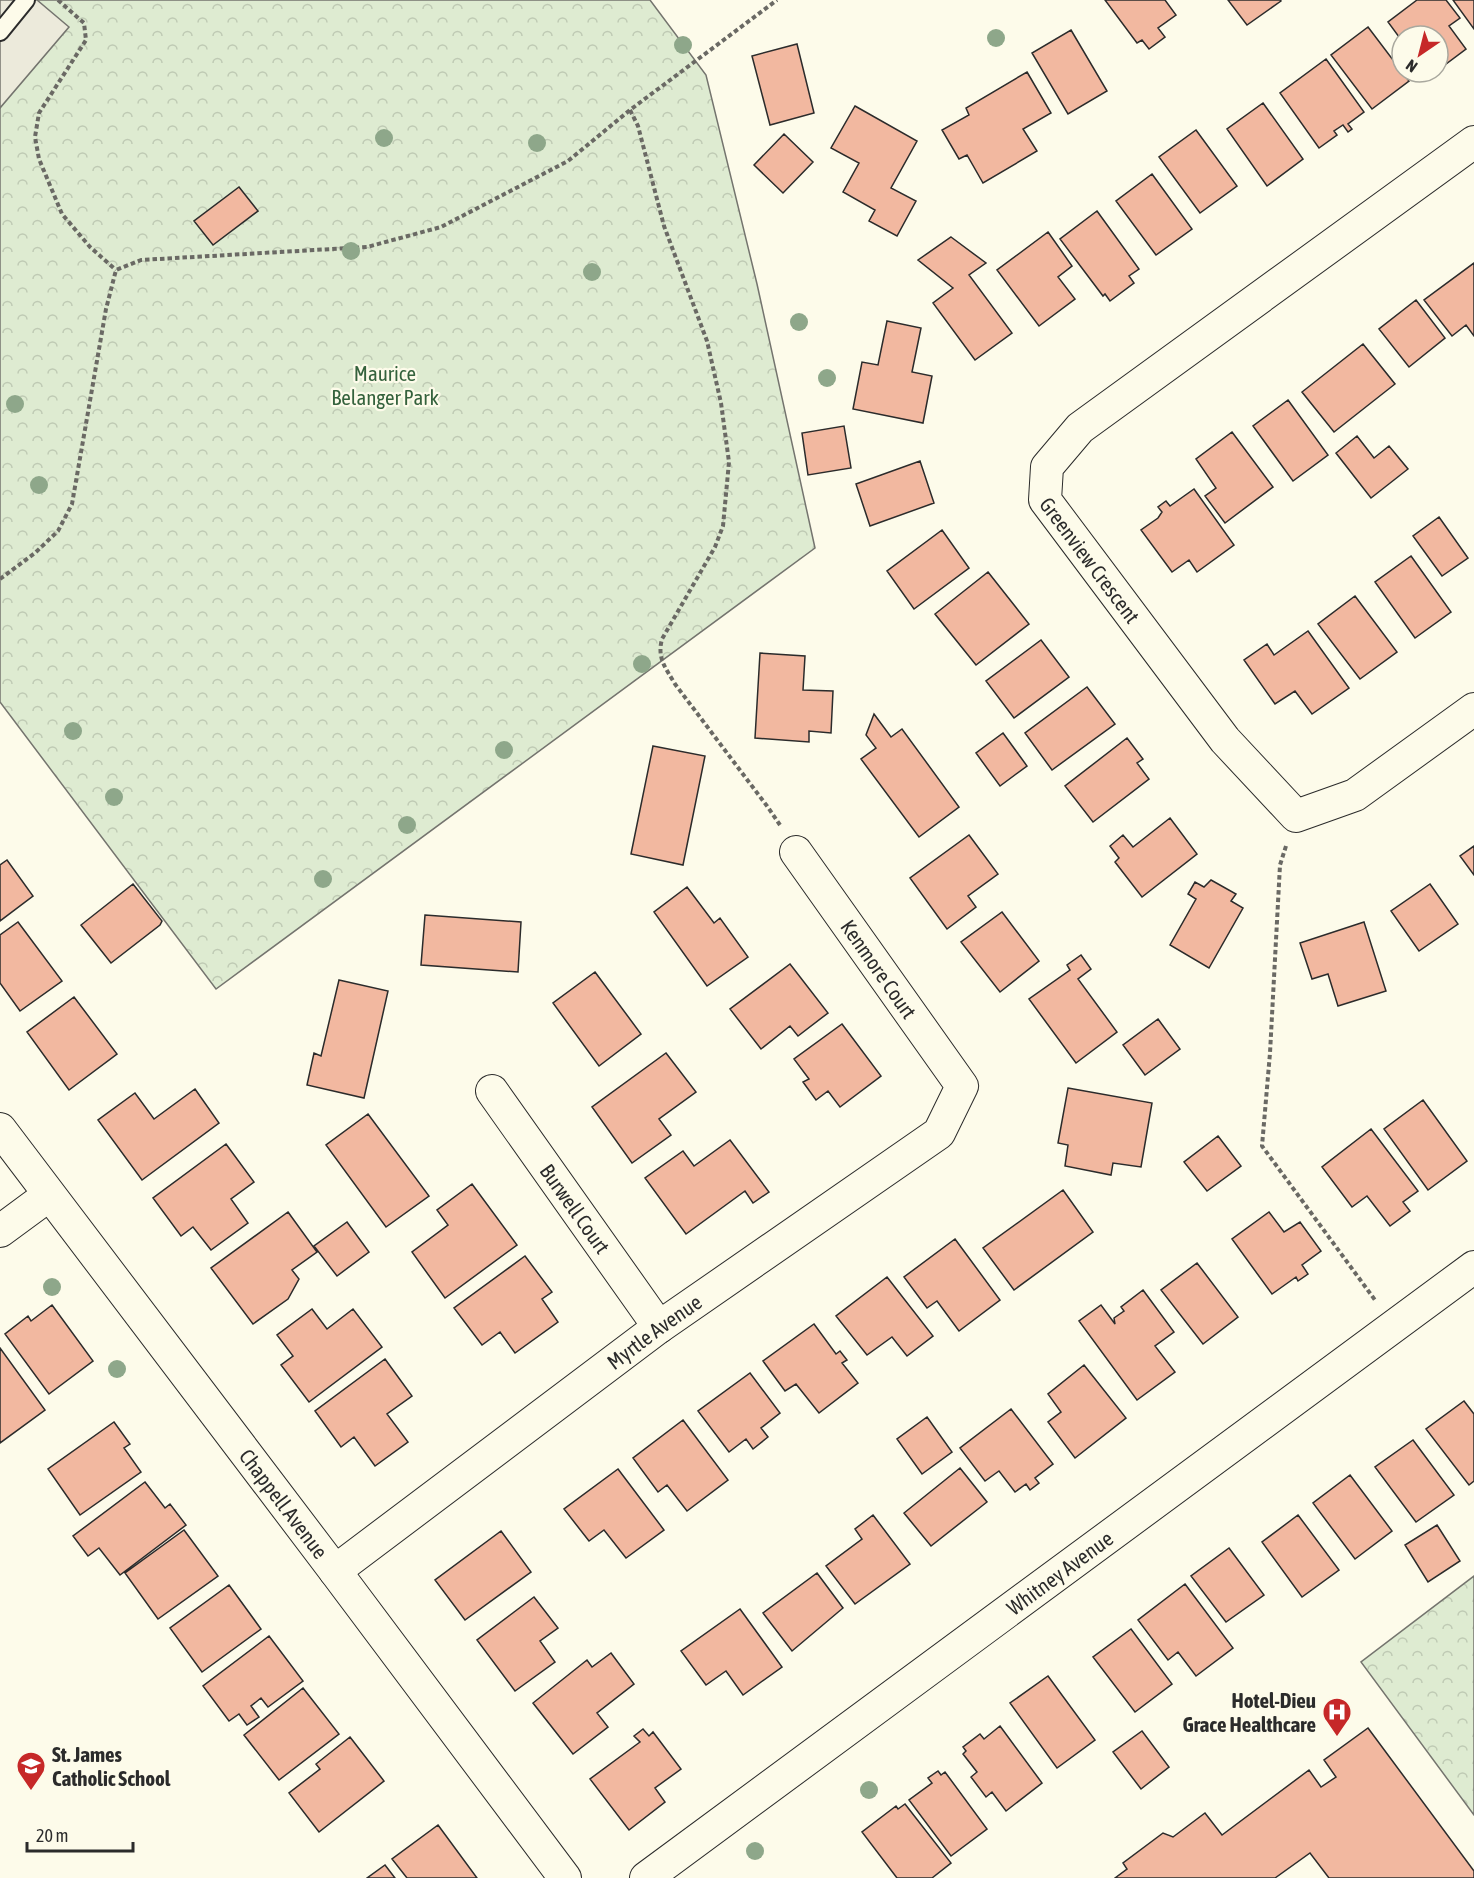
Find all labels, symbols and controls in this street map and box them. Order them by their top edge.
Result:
north arrow [1390,24,1450,84]
text: N [1402,56,1420,76]
park label: Maurice Belanger Park [331,361,439,409]
street label: Greenview Crescent [1035,492,1145,628]
street label: Kenmore Court [836,915,922,1023]
street label: Burwell Court [535,1159,615,1258]
street label: Myrtle Avenue [602,1289,706,1374]
street label: Chappell Avenue [235,1444,333,1563]
street label: Whitney Avenue [1002,1526,1117,1620]
place label: Hotel-Dieu Grace Healthcare [1183,1688,1316,1736]
hospital icon: Hotel-Dieu Grace Healthcare [1321,1696,1353,1738]
place label: St. James Catholic School [52,1742,171,1790]
school or university icon: St. James Catholic School [15,1750,47,1792]
scale bar [27,1815,134,1853]
text: 20 m [36,1825,68,1846]

